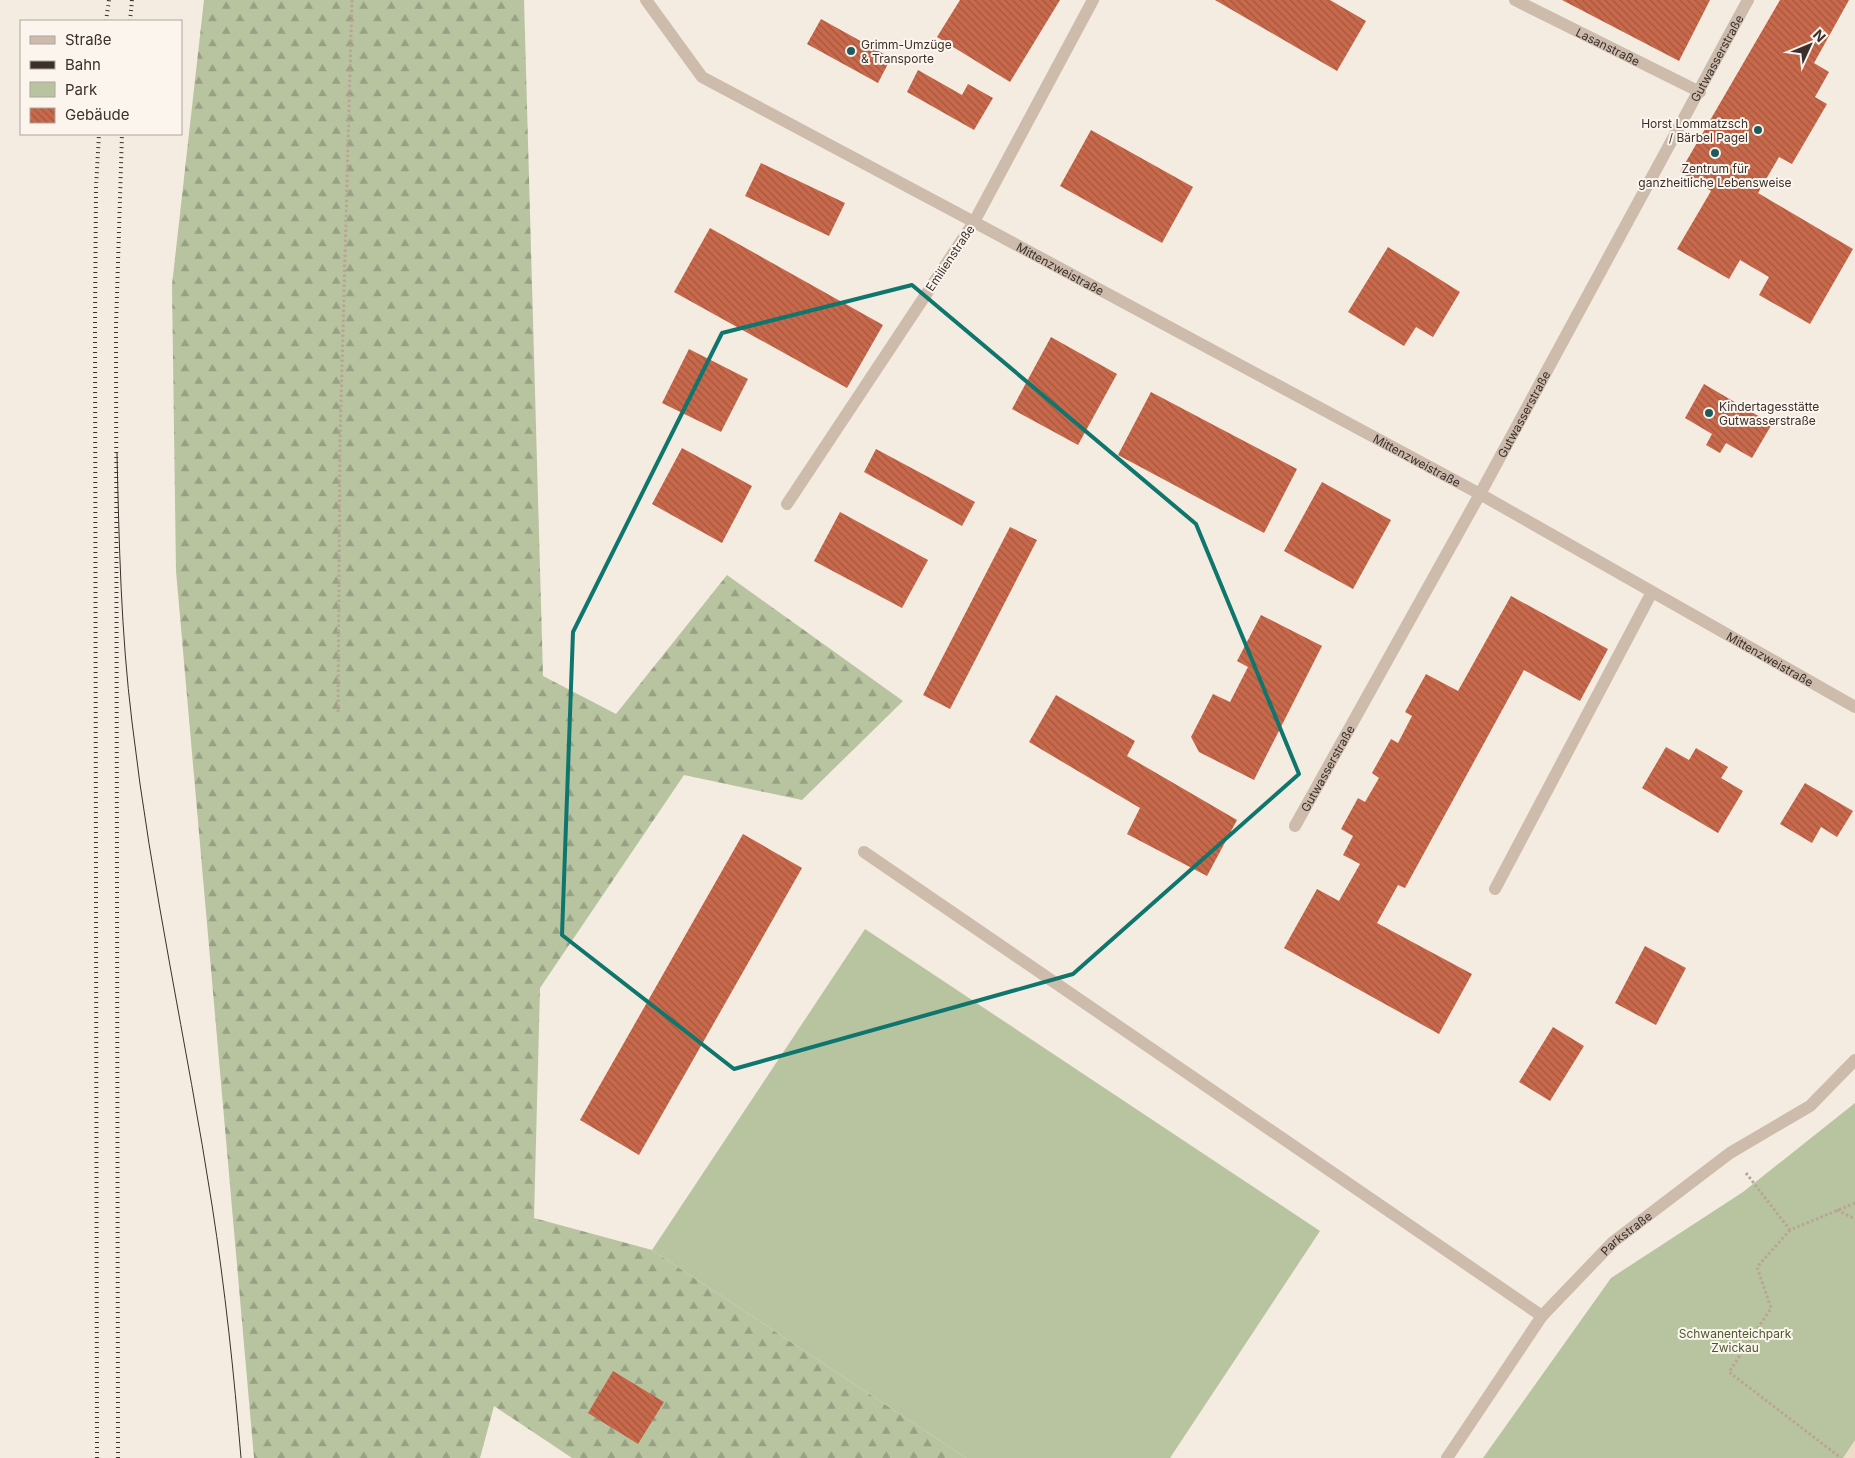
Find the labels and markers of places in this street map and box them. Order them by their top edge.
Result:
place label: Grimm-Umzüge & Transporte [861,37,952,66]
marker: Grimm-Umzüge & Transporte [845,45,857,57]
place label: Horst Lommatzsch / Bärbel Pagel [1641,116,1748,145]
marker: Horst Lommatzsch / Bärbel Pagel [1752,124,1764,136]
marker: Zentrum für ganzheitliche Lebensweise [1709,147,1721,159]
place label: Zentrum für ganzheitliche Lebensweise [1638,161,1792,190]
place label: Kindertagesstätte Gutwasserstraße [1719,399,1819,428]
marker: Kindertagesstätte Gutwasserstraße [1703,407,1715,419]

